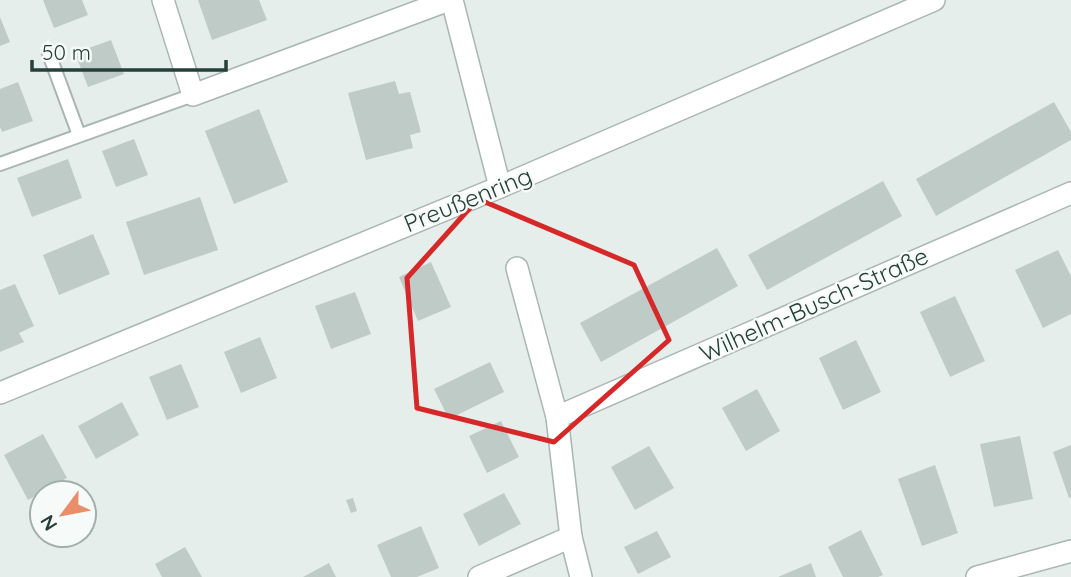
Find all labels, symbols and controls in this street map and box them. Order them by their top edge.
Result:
scale bar [32,28,226,72]
text: 50 m [42,39,91,65]
street label: Preußenring [399,160,536,238]
street label: Wilhelm-Busch-Straße [695,240,933,368]
north arrow [28,479,98,549]
text: N [35,511,62,535]

